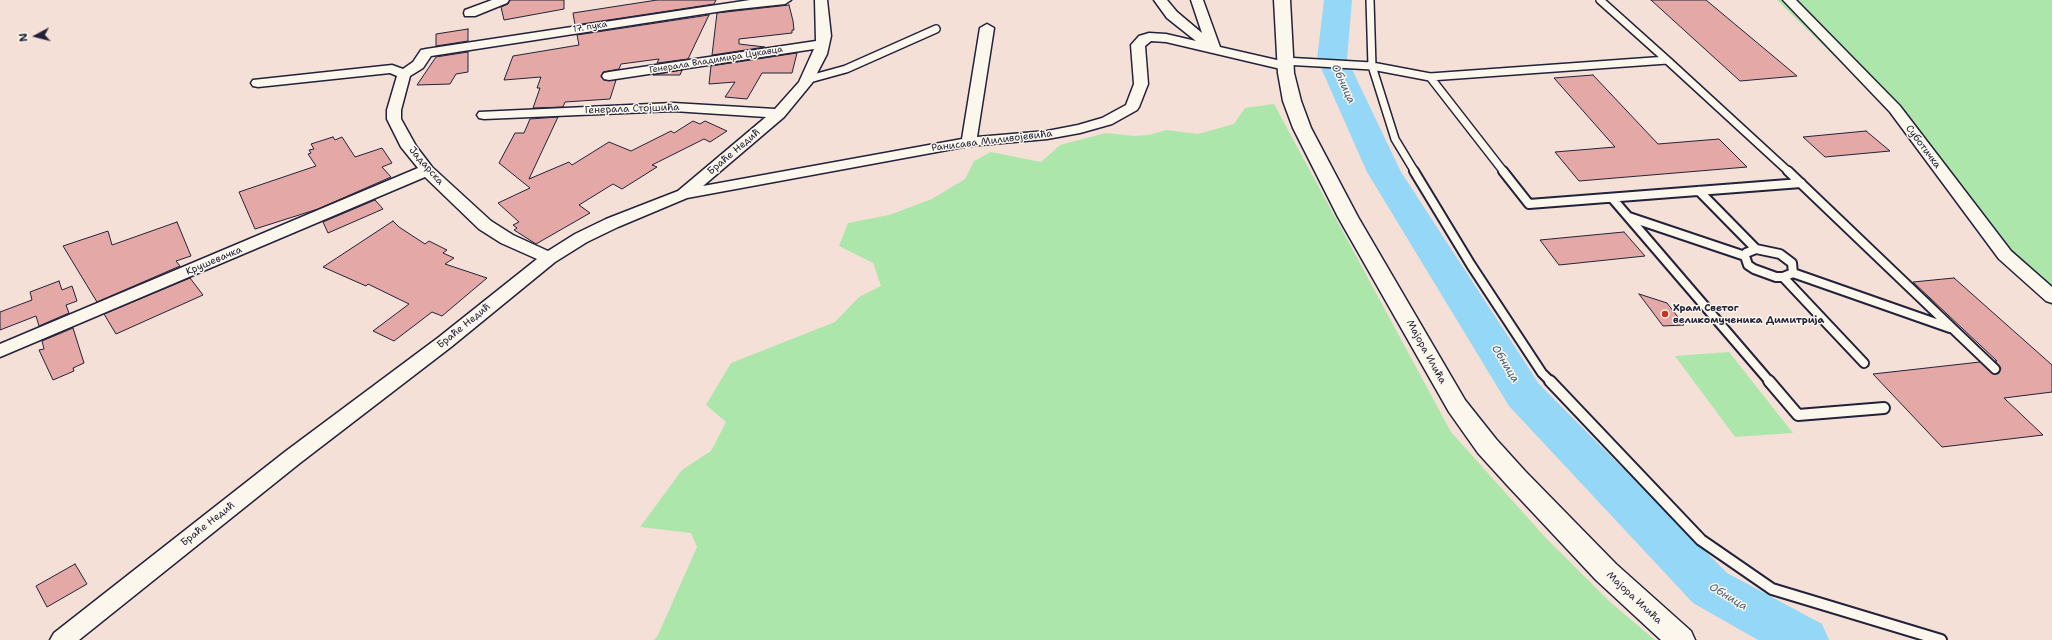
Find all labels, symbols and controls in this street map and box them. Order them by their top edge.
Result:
north arrow [16,16,56,56]
street label: 17. пука [572,19,608,35]
text: N [16,32,32,43]
street label: Генерала Владимира Цукавца [648,44,784,76]
water label: Обница [1328,62,1358,106]
street label: Генерала Стојшића [584,101,680,117]
street label: Суботичка [1903,123,1943,171]
street label: Браће Недић [705,126,763,178]
street label: Ранисава Миливојевића [931,128,1053,154]
street label: Јадарска [406,144,446,188]
street label: Крушевачка [184,244,244,278]
street label: Браће Недић [435,301,493,351]
place label: Храм Светог великомученика Димитрија [1673,302,1824,326]
marker: Храм Светог великомученика Димитрија [1660,309,1670,319]
street label: Мајора Илића [1403,318,1449,386]
water label: Обница [1488,343,1522,385]
street label: Браће Недић [179,499,237,549]
street label: Мајора Илића [1604,569,1664,627]
water label: Обница [1707,581,1749,613]

